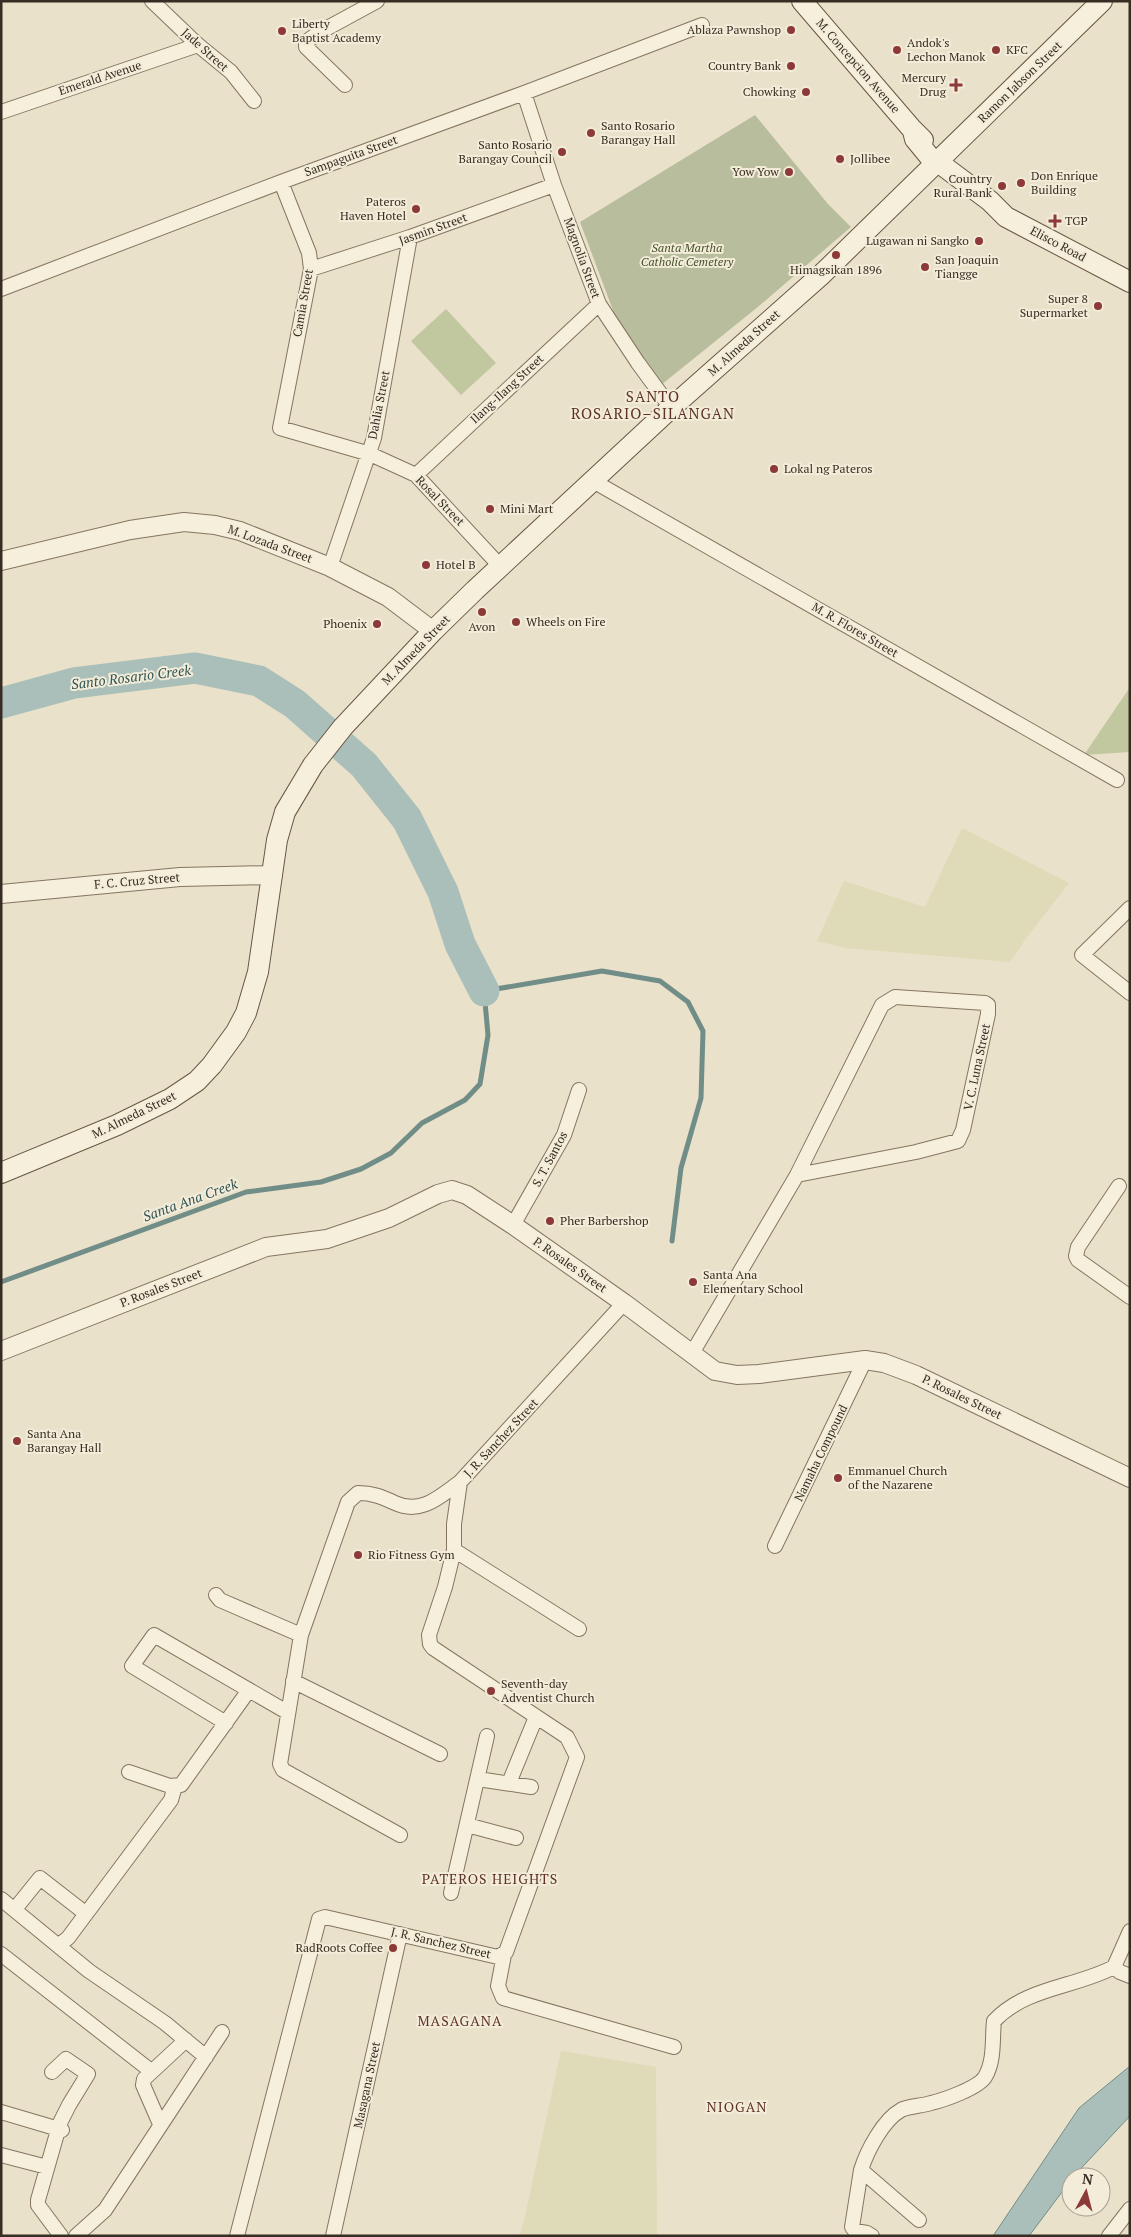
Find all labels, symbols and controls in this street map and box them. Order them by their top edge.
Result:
street label: M. Concepcion Avenue [813,15,904,116]
place label: Liberty Baptist Academy [292,16,382,45]
place label: Ablaza Pawnshop [687,22,781,37]
marker: Ablaza Pawnshop [785,24,797,36]
street label: Jade Street [179,25,232,75]
marker: Liberty Baptist Academy [276,25,288,37]
place label: Andok's Lechon Manok [907,35,986,64]
street label: Ramon Jabson Street [974,37,1065,126]
place label: KFC [1006,42,1028,57]
marker: Andok's Lechon Manok [891,44,903,56]
marker: KFC [990,44,1002,56]
street label: Emerald Avenue [56,57,143,98]
place label: Country Bank [708,58,782,73]
marker: Country Bank [785,60,797,72]
place label: Mercury Drug [902,70,947,99]
marker: Mercury Drug [950,79,962,91]
place label: Chowking [743,84,797,99]
marker: Chowking [800,86,812,98]
place label: Santo Rosario Barangay Hall [601,118,676,147]
marker: Santo Rosario Barangay Hall [585,127,597,139]
street label: Sampaguita Street [302,132,400,179]
place label: Santo Rosario Barangay Council [459,137,552,166]
marker: Santo Rosario Barangay Council [556,146,568,158]
place label: Jollibee [850,151,890,166]
marker: Jollibee [834,153,846,165]
place label: Yow Yow [732,164,779,179]
marker: Yow Yow [783,166,795,178]
place label: Don Enrique Building [1031,168,1098,197]
place label: Country Rural Bank [934,171,993,200]
marker: Don Enrique Building [1015,177,1027,189]
marker: Country Rural Bank [996,180,1008,192]
place label: Pateros Haven Hotel [340,194,406,223]
marker: Pateros Haven Hotel [410,203,422,215]
street label: Jasmin Street [397,209,469,248]
place label: TGP [1065,213,1088,228]
street label: Magnolia Street [561,215,604,301]
marker: TGP [1049,215,1061,227]
street label: Elisco Road [1028,223,1089,265]
place label: Lugawan ni Sangko [866,233,969,248]
marker: Lugawan ni Sangko [973,235,985,247]
park label: Santa Martha Catholic Cemetery [641,240,734,269]
marker: Himagsikan 1896 [830,249,842,261]
place label: San Joaquin Tiangge [935,252,999,281]
marker: San Joaquin Tiangge [919,261,931,273]
place label: Himagsikan 1896 [790,262,882,277]
street label: Camia Street [289,267,316,338]
place label: Super 8 Supermarket [1020,291,1089,320]
marker: Super 8 Supermarket [1092,300,1104,312]
street label: M. Almeda Street [705,306,783,379]
street label: Ilang-Ilang Street [467,350,547,426]
street label: Dahlia Street [364,369,393,441]
district label: SANTO ROSARIO–SILANGAN [571,386,735,423]
place label: Lokal ng Pateros [784,461,873,476]
marker: Lokal ng Pateros [768,463,780,475]
street label: Rosal Street [413,472,468,529]
place label: Mini Mart [500,501,554,516]
marker: Mini Mart [484,503,496,515]
street label: M. Lozada Street [226,521,315,566]
place label: Hotel B [436,557,476,572]
marker: Hotel B [420,559,432,571]
street label: M. R. Flores Street [809,599,902,661]
marker: Avon [476,606,488,618]
street label: M. Almeda Street [378,611,453,688]
place label: Wheels on Fire [526,614,606,629]
place label: Phoenix [323,616,368,631]
marker: Wheels on Fire [510,616,522,628]
marker: Phoenix [371,618,383,630]
place label: Avon [469,619,495,634]
water label: Santo Rosario Creek [70,660,192,693]
street label: F. C. Cruz Street [94,869,181,892]
street label: V. C. Luna Street [960,1022,993,1112]
street label: M. Almeda Street [89,1087,179,1141]
street label: S. T. Santos [529,1128,570,1189]
water label: Santa Ana Creek [140,1173,240,1225]
place label: Pher Barbershop [560,1213,649,1228]
marker: Pher Barbershop [544,1215,556,1227]
street label: P. Rosales Street [531,1234,610,1296]
street label: P. Rosales Street [118,1265,204,1310]
place label: Santa Ana Elementary School [703,1267,804,1296]
marker: Santa Ana Elementary School [687,1276,699,1288]
street label: P. Rosales Street [920,1371,1005,1423]
street label: J. R. Sanchez Street [460,1395,541,1480]
street label: Namaha Compound [791,1402,851,1504]
place label: Santa Ana Barangay Hall [27,1426,102,1455]
marker: Santa Ana Barangay Hall [11,1435,23,1447]
place label: Emmanuel Church of the Nazarene [848,1463,947,1492]
marker: Emmanuel Church of the Nazarene [832,1472,844,1484]
place label: Rio Fitness Gym [368,1547,455,1562]
marker: Rio Fitness Gym [352,1549,364,1561]
place label: Seventh-day Adventist Church [501,1676,594,1705]
marker: Seventh-day Adventist Church [485,1685,497,1697]
district label: PATEROS HEIGHTS [422,1869,558,1888]
street label: J. R. Sanchez Street [390,1924,493,1961]
place label: RadRoots Coffee [295,1940,383,1955]
marker: RadRoots Coffee [387,1942,399,1954]
district label: MASAGANA [417,2011,503,2030]
street label: Masagana Street [350,2040,383,2130]
district label: NIOGAN [707,2097,767,2116]
north arrow [1061,2167,1111,2217]
text: N [1081,2169,1094,2189]

